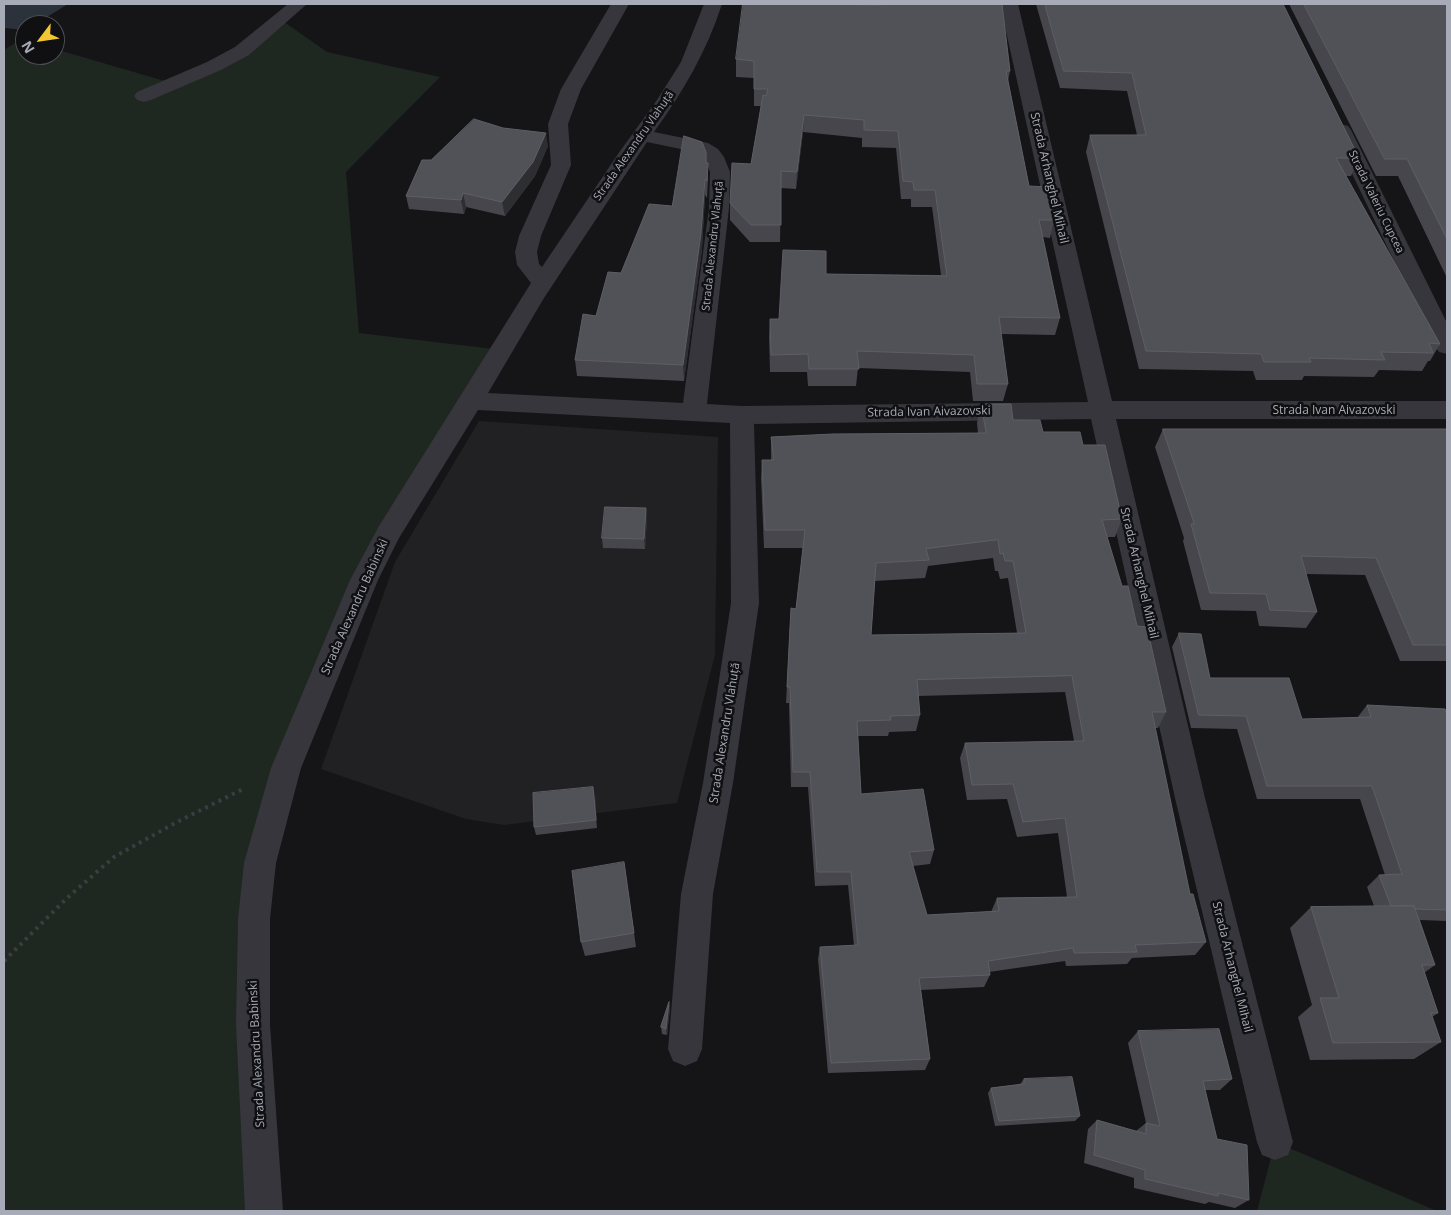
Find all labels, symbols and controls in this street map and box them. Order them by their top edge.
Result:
north arrow [15,15,65,65]
text: N [16,38,39,57]
street label: Strada Аlexandru Vlahuță [591,89,677,203]
street label: Strada Arhanghel Mihail [1027,111,1071,245]
street label: Strada Valeriu Cupcea [1345,148,1407,256]
street label: Strada Alexandru Vlahuță [700,180,726,312]
street label: Strada Ivan Aivazovski [867,404,991,420]
street label: Strada Ivan Aivazovski [1272,404,1396,418]
street label: Strada Arhanghel Mihail [1117,506,1161,640]
street label: Strada Alexandru Babinski [318,537,392,677]
street label: Strada Аlexandru Vlahuță [707,662,743,804]
street label: Strada Arhanghel Mihail [1209,900,1255,1034]
street label: Strada Alexandru Babinski [246,980,268,1128]

